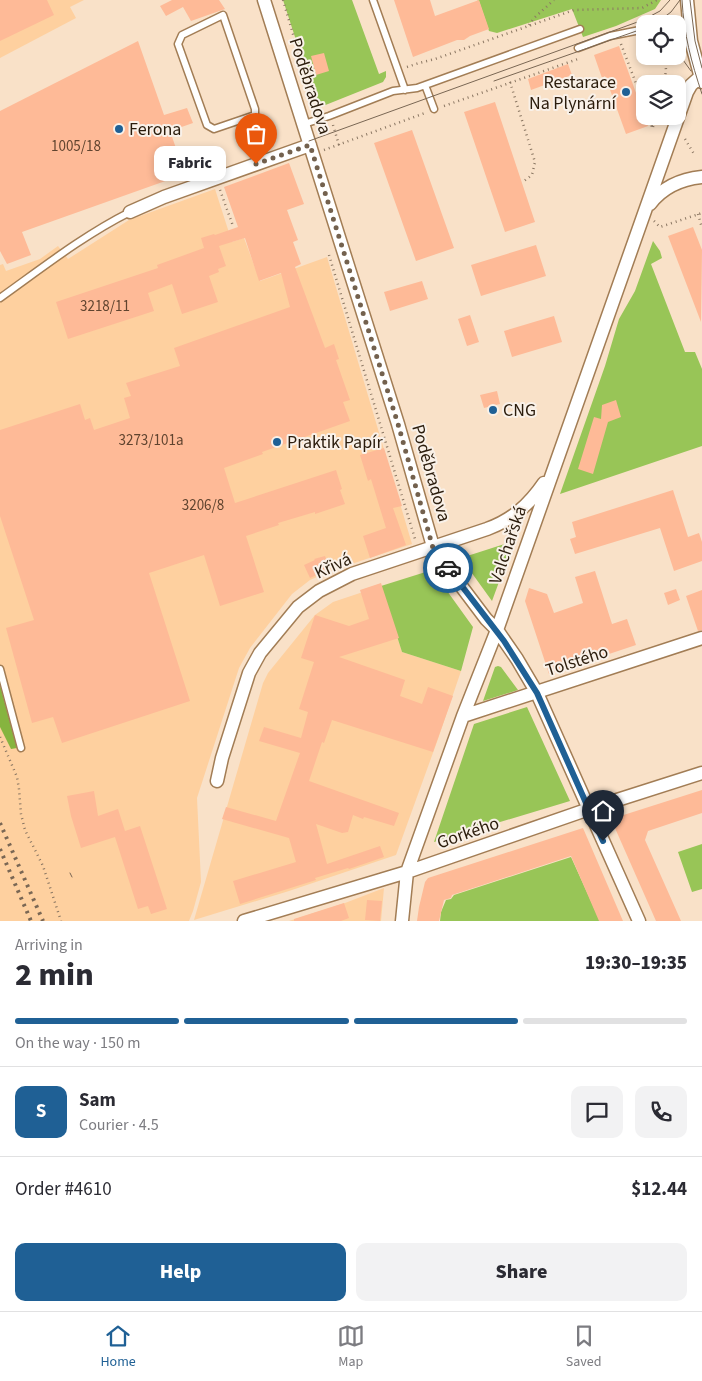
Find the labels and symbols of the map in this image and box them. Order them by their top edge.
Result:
street label: Poděbradova [283,35,337,137]
place label: Restarace Na Plynární [529,70,617,116]
marker: Restarace Na Plynární [620,86,632,98]
pin [235,113,277,164]
place label: Ferona [129,117,181,142]
marker: Ferona [113,123,125,135]
house number: 1005/18 [51,136,101,157]
callout: Fabric [154,146,226,182]
house number: 3218/11 [80,296,130,317]
place label: CNG [503,398,536,423]
marker: CNG [487,404,499,416]
street label: Poděbradova [405,421,457,525]
house number: 3273/101a [119,430,184,451]
place label: Praktik Papír [287,430,384,455]
marker: Praktik Papír [271,436,283,448]
house number: 3206/8 [182,495,224,516]
street label: Valchařská [483,503,533,587]
courier [423,543,473,593]
street label: Křivá [310,547,356,585]
street label: Tolstého [543,639,611,683]
pin [582,790,624,841]
street label: Gorkého [434,811,502,855]

